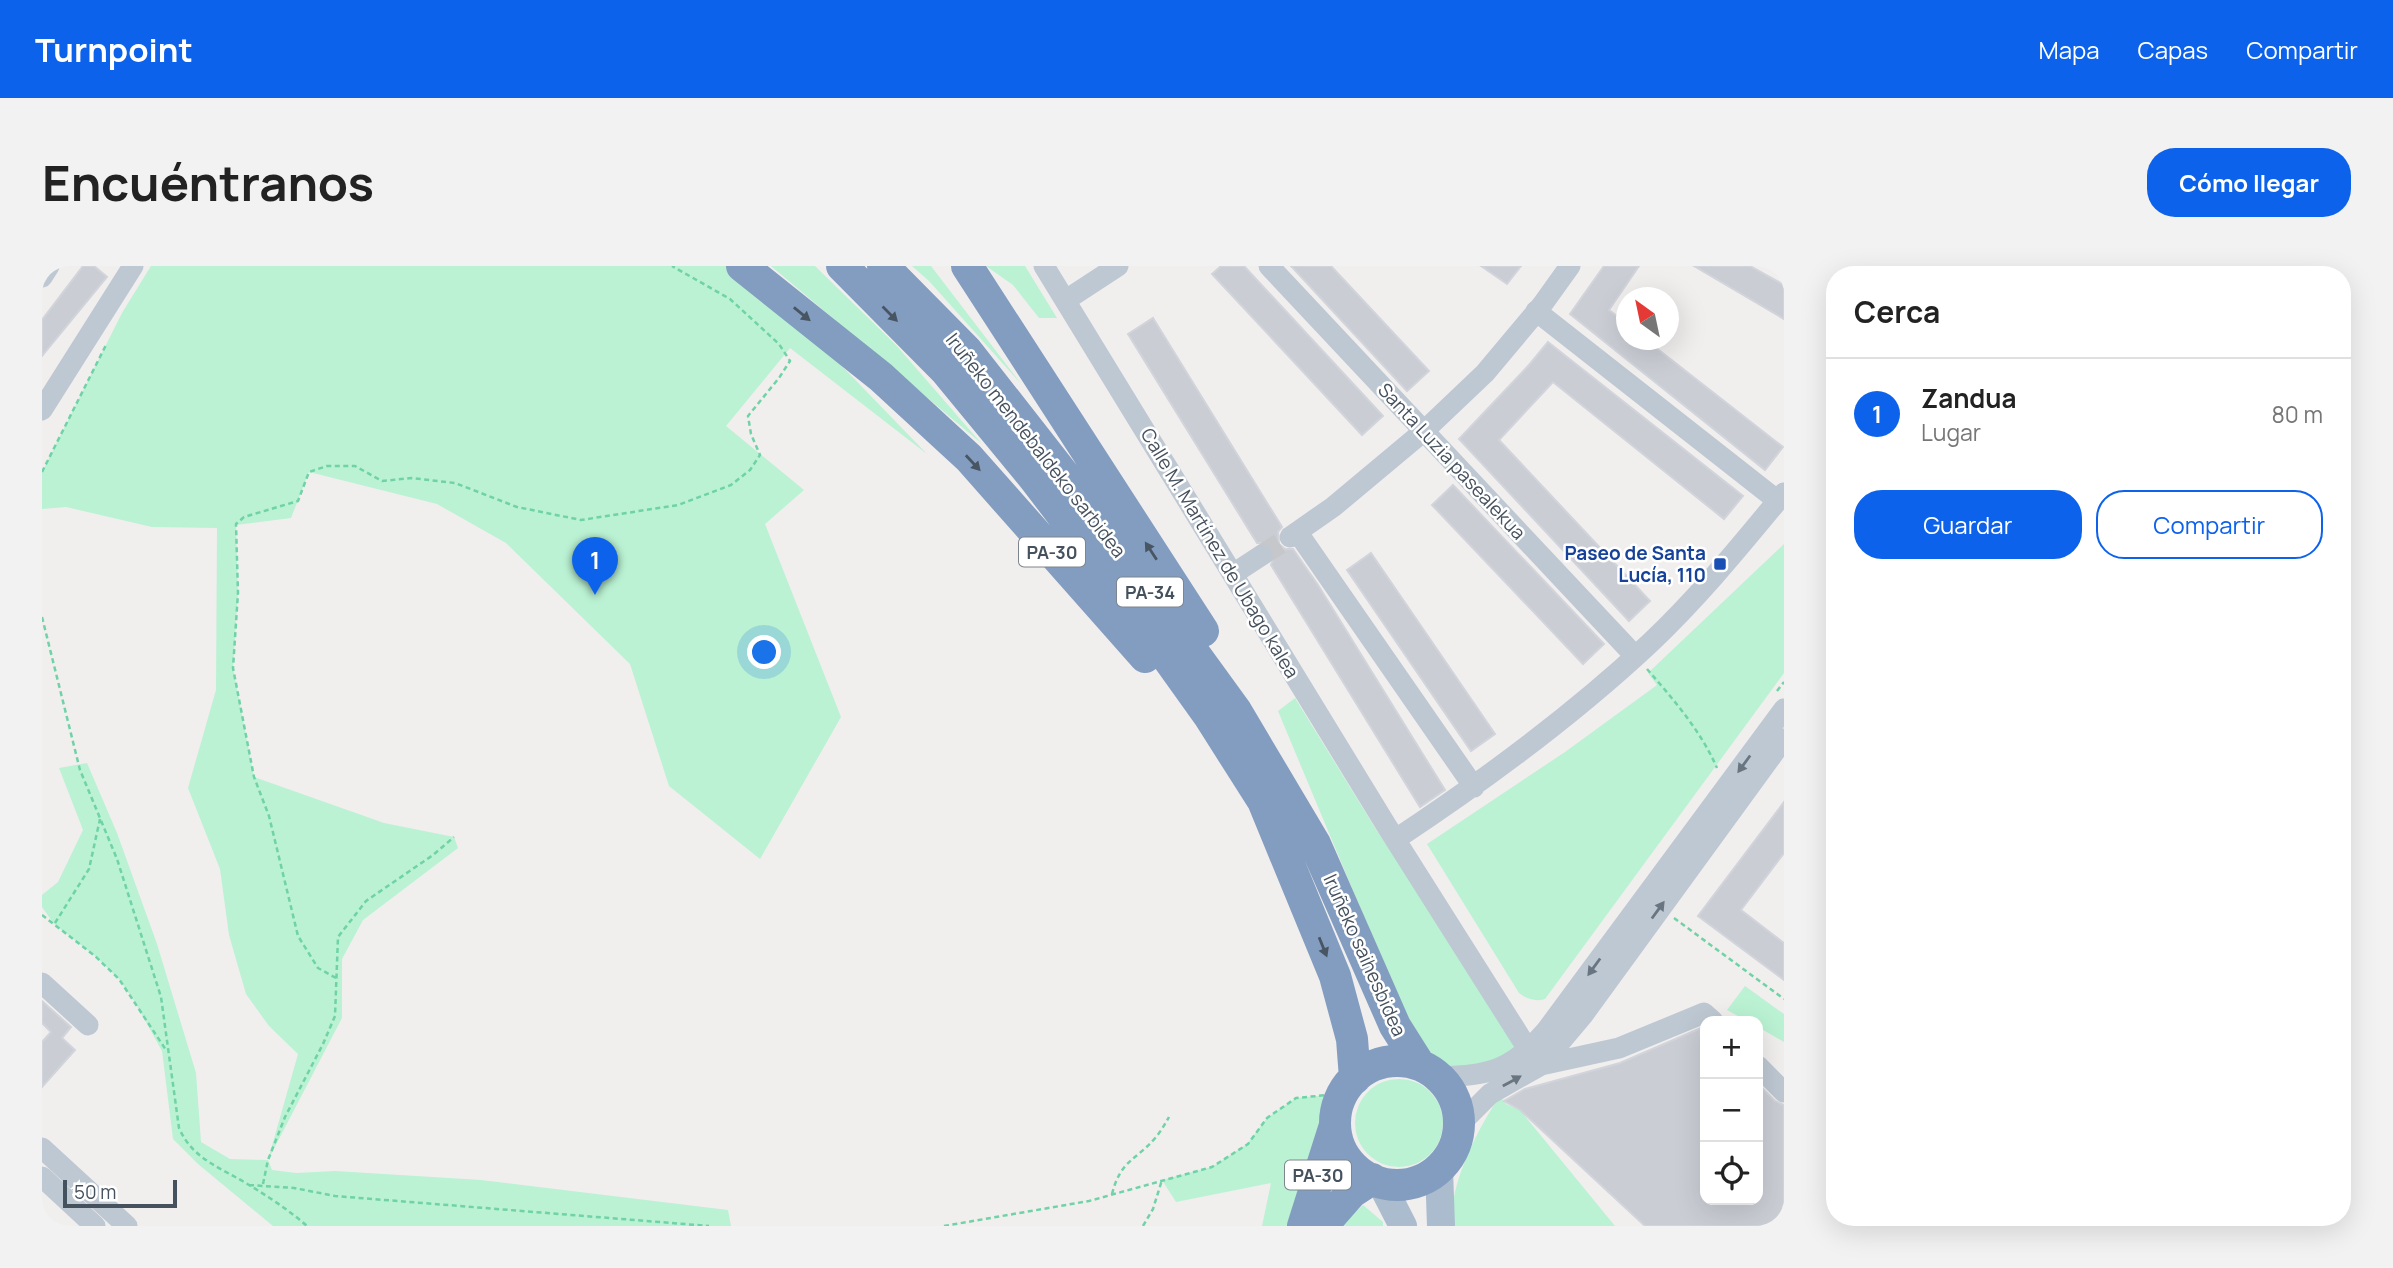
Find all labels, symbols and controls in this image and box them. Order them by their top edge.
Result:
text: Turnpoint [35,27,193,72]
text: Mapa [2039,33,2100,66]
text: Capas [2138,33,2208,66]
text: Compartir [2246,33,2358,66]
button: Cómo llegar [2147,148,2351,217]
text: Encuéntranos [42,149,374,216]
north arrow [1616,287,1679,350]
text: Cerca [1854,291,1940,332]
one-way arrow [792,306,810,321]
one-way arrow [881,306,898,323]
street label: Iruñeko mendebaldeko sarbidea [940,327,1132,563]
street label: Santa Luzia pasealekua [1372,377,1532,545]
text: Zandua [1921,380,2017,416]
text: 1 [1872,398,1882,430]
text: 80 m [2272,398,2323,430]
text: Lugar [1921,416,1981,448]
street label: Calle M. Martínez de Ubago kalea [1135,423,1305,683]
one-way arrow [965,454,981,472]
button: Guardar [1854,490,2082,559]
button: Compartir [2096,490,2323,559]
pin: 1 [572,537,618,595]
road number: PA-30 [1019,538,1085,566]
place label: Paseo de Santa Lucía, 110 [1564,540,1706,588]
one-way arrow [1145,541,1158,561]
marker: Paseo de Santa Lucía, 110 [1712,556,1728,572]
road number: PA-34 [1117,578,1183,606]
your location [747,635,781,669]
one-way arrow [1737,755,1751,773]
street label: Iruñeko saihesbidea [1318,870,1412,1040]
one-way arrow [1651,901,1665,919]
one-way arrow [1318,937,1329,958]
one-way arrow [1587,957,1602,975]
map controls [1700,1016,1763,1205]
button: + [1700,1016,1763,1079]
one-way arrow [1502,1075,1522,1087]
button: − [1700,1079,1763,1142]
button: locate [1700,1142,1763,1205]
road number: PA-30 [1285,1160,1351,1190]
scale bar [63,1177,177,1209]
text: 50 m [74,1179,116,1205]

